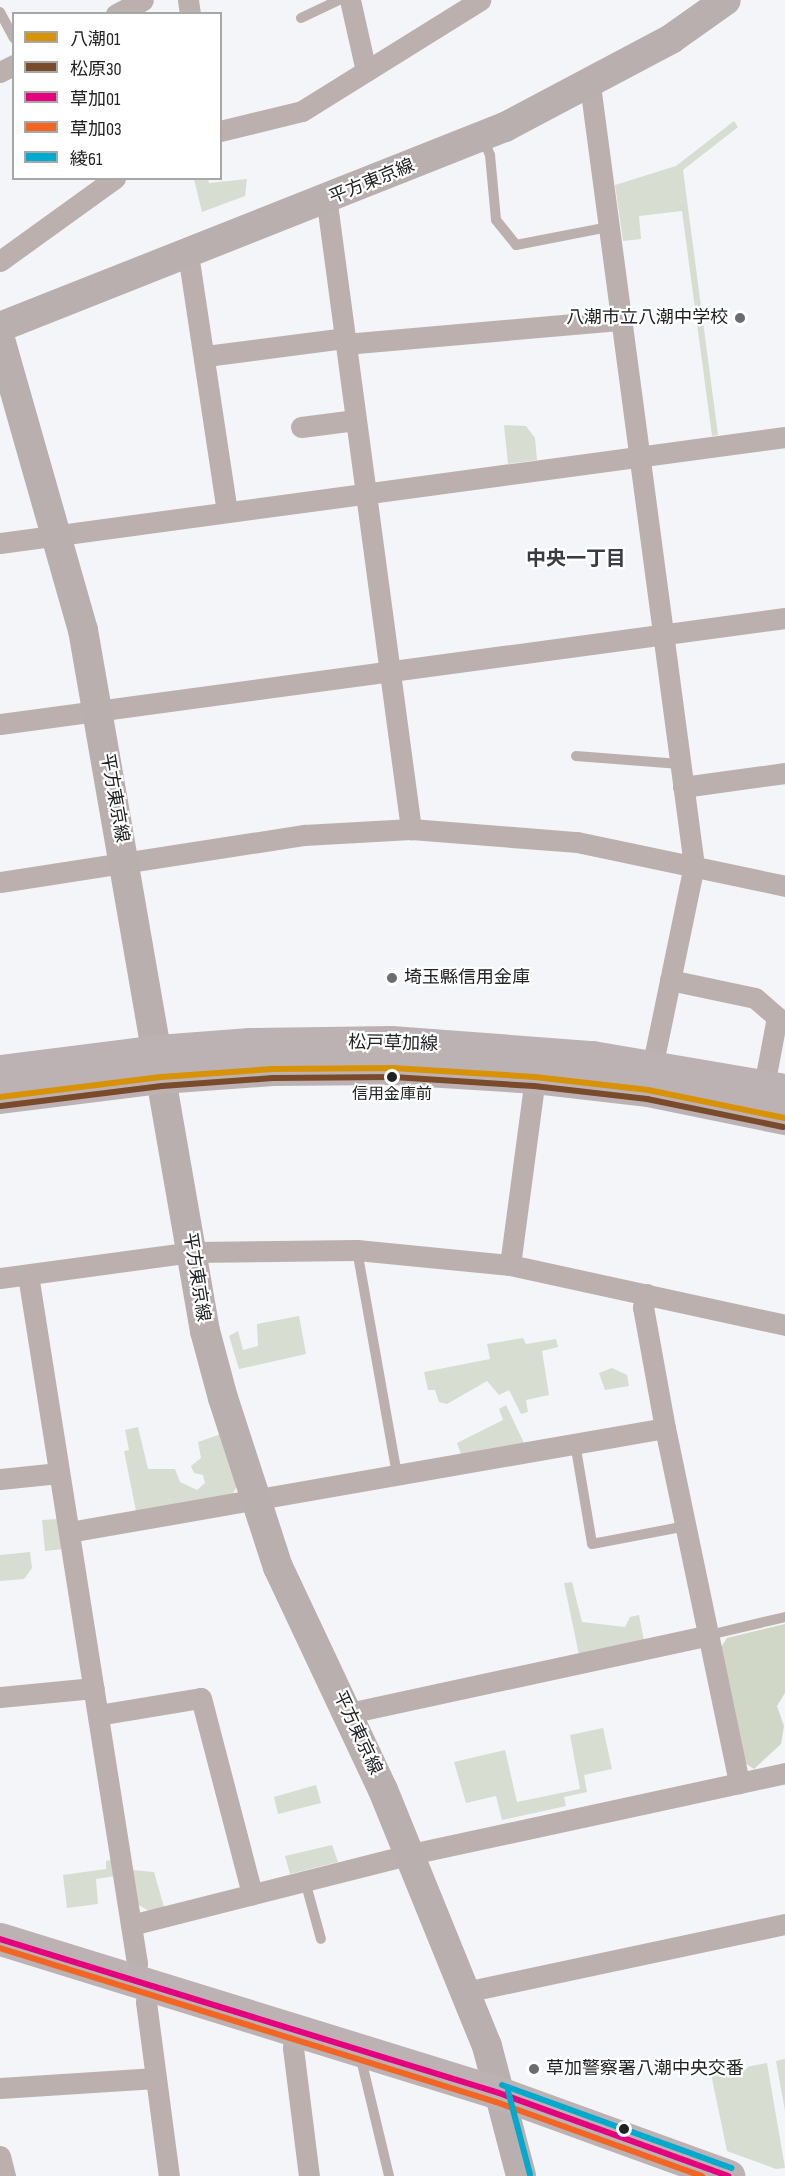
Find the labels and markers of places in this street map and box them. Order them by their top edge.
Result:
place label: 八潮市立八潮中学校 [566,307,728,329]
marker: 八潮市立八潮中学校 [733,311,747,325]
place label: 埼玉縣信用金庫 [404,967,530,989]
marker: 埼玉縣信用金庫 [385,971,399,985]
marker: 信用金庫前 [386,1071,398,1083]
place label: 信用金庫前 [352,1085,432,1105]
place label: 草加警察署八潮中央交番 [546,2058,744,2080]
marker: 草加警察署八潮中央交番 [527,2062,541,2076]
unlabelled marker [618,2123,630,2135]

